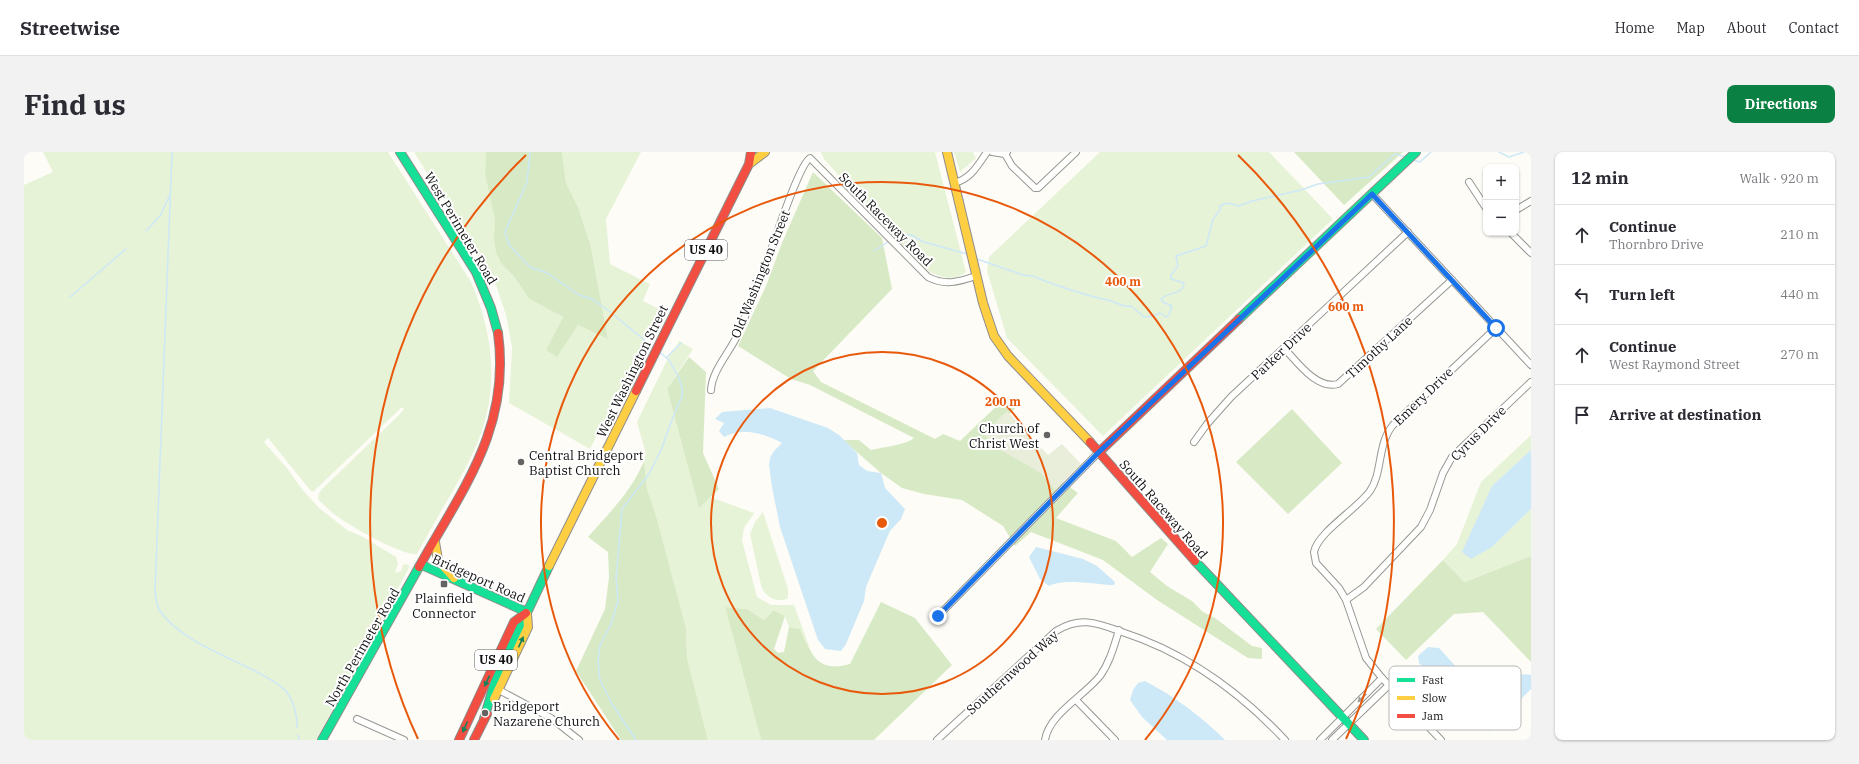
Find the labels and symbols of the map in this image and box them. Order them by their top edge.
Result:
street label: West Perimeter Road [420,169,501,288]
street label: South Raceway Road [835,169,936,270]
street label: Old Washington Street [727,207,794,341]
road number: US 40 [685,240,727,260]
text: 400 m [1105,274,1141,289]
text: 600 m [1328,299,1364,314]
street label: West Washington Street [593,302,672,440]
street label: Timothy Lane [1343,312,1416,383]
street label: Parker Drive [1247,319,1315,384]
route start [1487,319,1505,337]
street label: Emery Drive [1390,364,1457,429]
text: 200 m [985,394,1021,409]
street label: Cyrus Drive [1447,402,1510,465]
place label: Church of Christ West [969,420,1041,452]
marker: Church of Christ West [1042,430,1052,440]
place label: Central Bridgeport Baptist Church [529,447,644,479]
street label: South Raceway Road [1116,456,1211,563]
marker: Central Bridgeport Baptist Church [516,457,526,467]
centre of rings [875,516,889,530]
street label: Bridgeport Road [429,550,528,607]
marker: Plainfield Connector [439,579,449,589]
street label: North Perimeter Road [321,585,403,710]
place label: Plainfield Connector [412,590,476,622]
route end [929,607,947,625]
street label: Southernwood Way [963,626,1062,718]
one-way arrow [518,636,524,648]
road number: US 40 [475,650,517,670]
legend [1389,666,1521,730]
text: Fast [1422,673,1444,687]
one-way arrow [484,675,490,686]
text: Slow [1422,691,1447,705]
one-way arrow [1357,693,1367,703]
place label: Bridgeport Nazarene Church [493,698,600,730]
marker: Bridgeport Nazarene Church [480,708,490,718]
text: Jam [1422,709,1444,723]
one-way arrow [462,721,468,732]

